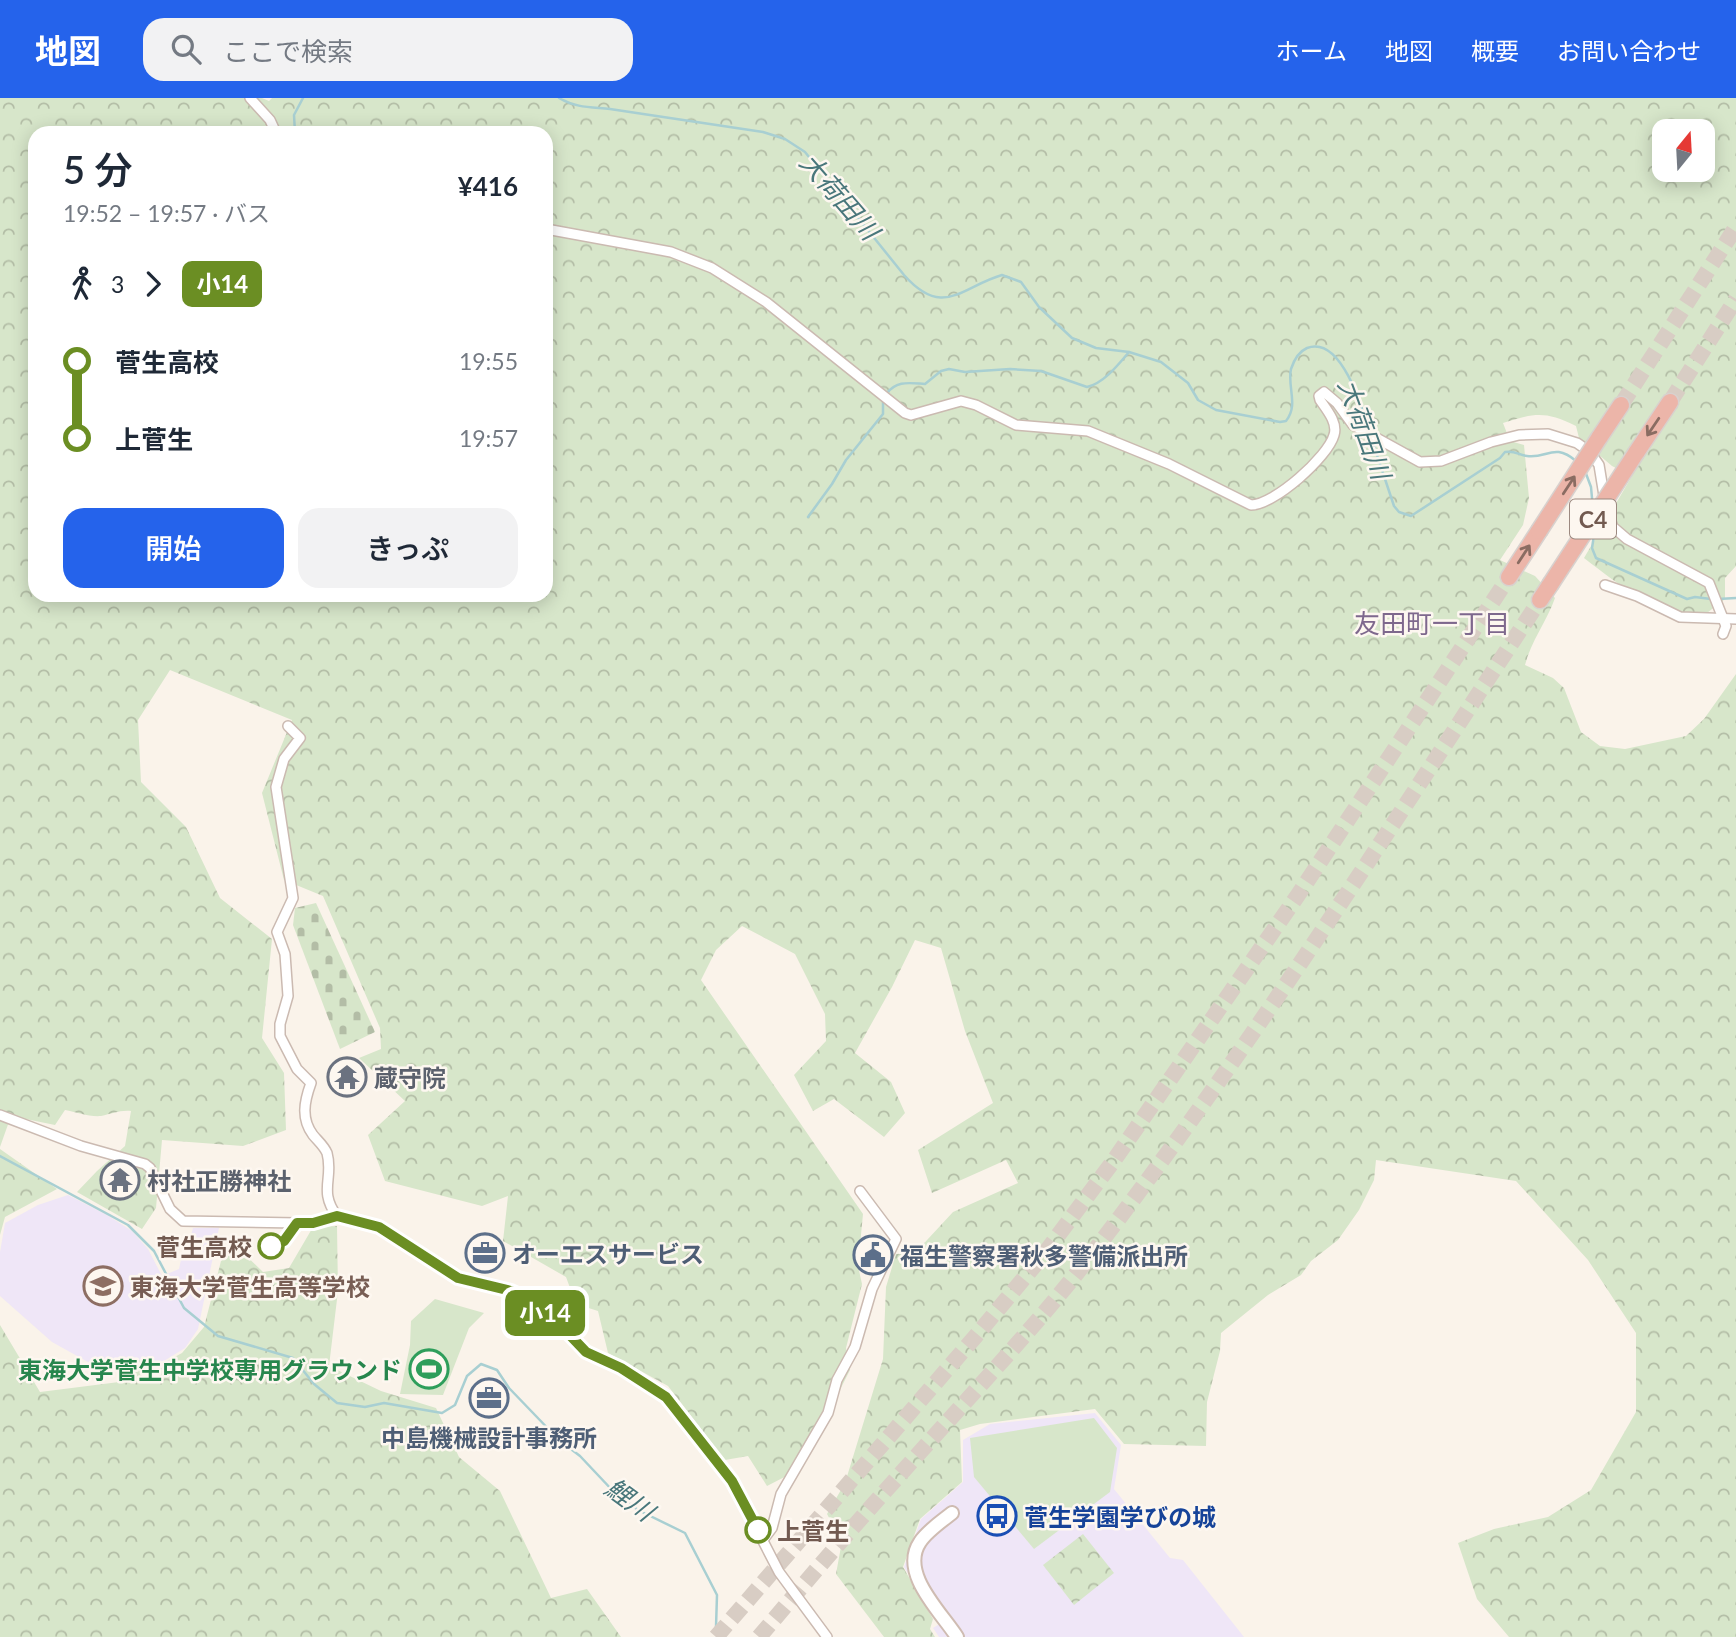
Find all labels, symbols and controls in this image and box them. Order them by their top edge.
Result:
search box [143,18,633,81]
text: 地図 [35,30,101,70]
icon: search [167,30,205,68]
text: ここで検索 [223,35,353,67]
text: ホーム [1276,36,1347,65]
text: 地図 [1385,36,1433,65]
text: 概要 [1471,36,1519,65]
text: お問い合わせ [1557,36,1701,65]
north arrow [1652,119,1715,182]
map controls [1652,119,1715,182]
text: 5 分 [63,146,133,192]
water label: 大荷田川 [794,146,888,248]
text: ¥416 [458,170,518,202]
text: 19:52 – 19:57 · バス [63,199,270,227]
icon: walk [63,265,101,303]
icon: forward [134,265,172,303]
text: 小14 [196,269,248,298]
text: 3 [111,270,124,298]
text: 菅生高校 [115,346,219,378]
text: 19:55 [459,347,518,375]
water label: 大荷田川 [1332,375,1399,486]
one-way arrow [1645,417,1660,436]
text: 上菅生 [115,423,193,455]
text: 19:57 [459,424,518,452]
one-way arrow [1562,475,1576,495]
road number: C4 [1570,500,1616,538]
button: 開始 [63,508,284,588]
button: きっぷ [298,508,518,588]
one-way arrow [1517,545,1531,564]
district label: 友田町一丁目 [1354,607,1510,639]
temple icon: 蔵守院 [326,1056,368,1098]
place label: 蔵守院 [374,1063,446,1092]
temple icon: 村社正勝神社 [99,1159,141,1201]
place label: 村社正勝神社 [147,1166,291,1195]
place label: 菅生高校 [156,1232,252,1261]
office icon: オーエスサービス [464,1232,506,1274]
marker: 菅生高校 [258,1233,284,1259]
public building icon: 福生警察署秋多警備派出所 [852,1234,894,1276]
place label: オーエスサービス [512,1239,704,1268]
place label: 福生警察署秋多警備派出所 [900,1241,1188,1270]
school or university icon: 東海大学菅生高等学校 [82,1265,124,1307]
place label: 東海大学菅生高等学校 [130,1272,370,1301]
line badge: 小14 [505,1290,585,1336]
text: 小14 [519,1298,571,1327]
sports icon: 東海大学菅生中学校専用グラウンド [408,1348,450,1390]
place label: 東海大学菅生中学校専用グラウンド [18,1355,402,1384]
office icon: 中島機械設計事務所 [468,1377,510,1419]
place label: 中島機械設計事務所 [381,1423,597,1452]
water label: 鯉川 [600,1471,663,1529]
bus stop icon: 菅生学園学びの城 [976,1495,1018,1537]
place label: 菅生学園学びの城 [1024,1502,1216,1531]
place label: 上菅生 [777,1516,849,1545]
marker: 上菅生 [745,1517,771,1543]

